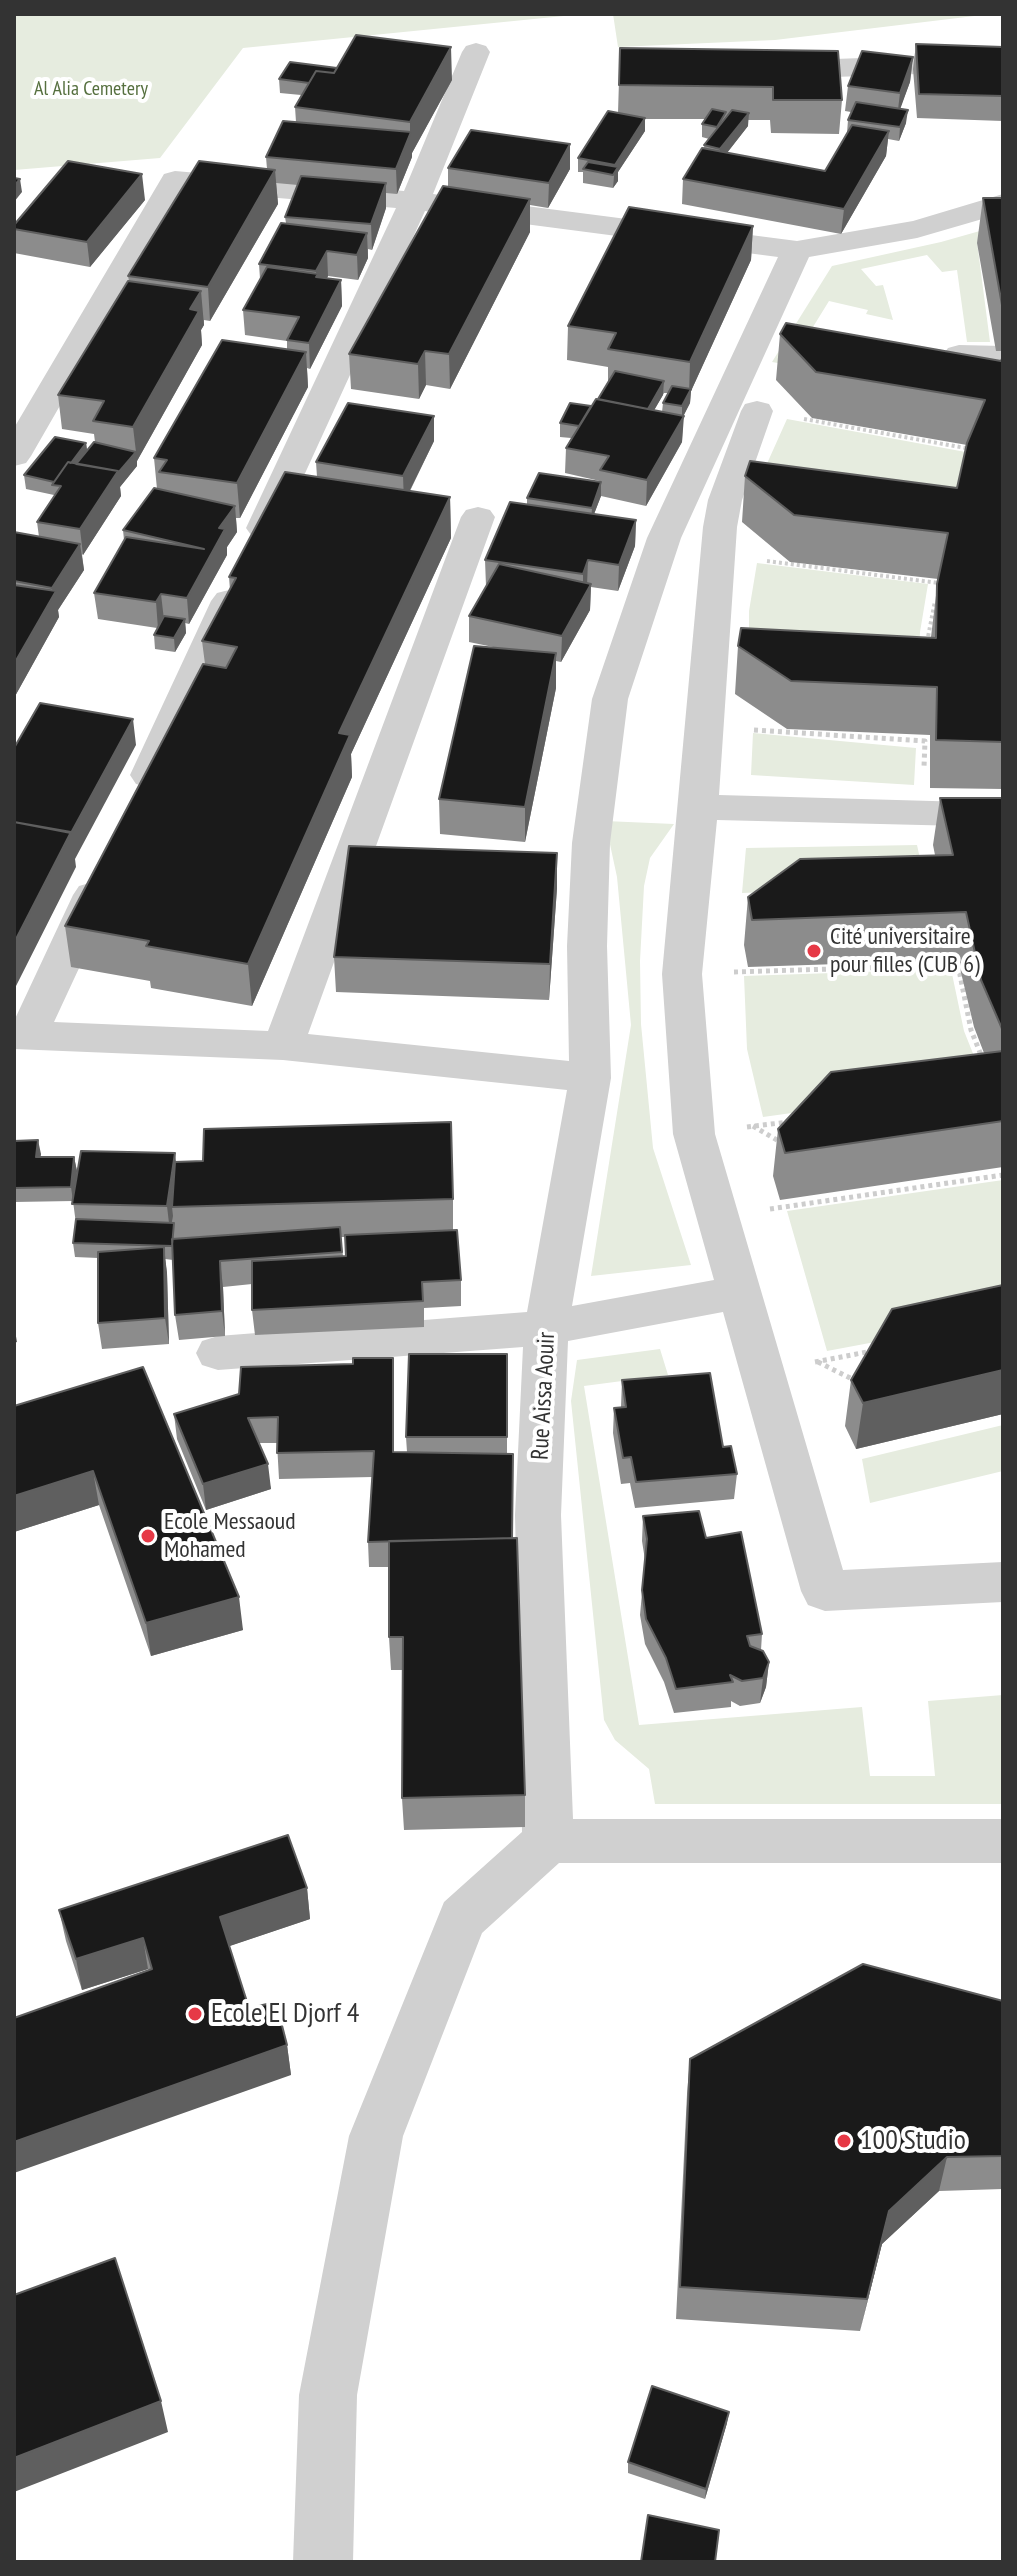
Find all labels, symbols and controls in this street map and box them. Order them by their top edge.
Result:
park label: Al Alia Cemetery [34,77,148,101]
place label: Cité universitaire pour filles (CUB 6) [830,923,980,979]
marker: Cité universitaire pour filles (CUB 6) [805,942,823,960]
street label: Rue Aissa Aouir [526,1331,562,1461]
place label: Ecole Messaoud Mohamed [164,1508,296,1564]
marker: Ecole Messaoud Mohamed [139,1527,157,1545]
place label: Ecole El Djorf 4 [211,1997,359,2031]
marker: Ecole El Djorf 4 [186,2005,204,2023]
place label: 100 Studio [860,2124,966,2158]
marker: 100 Studio [835,2132,853,2150]

